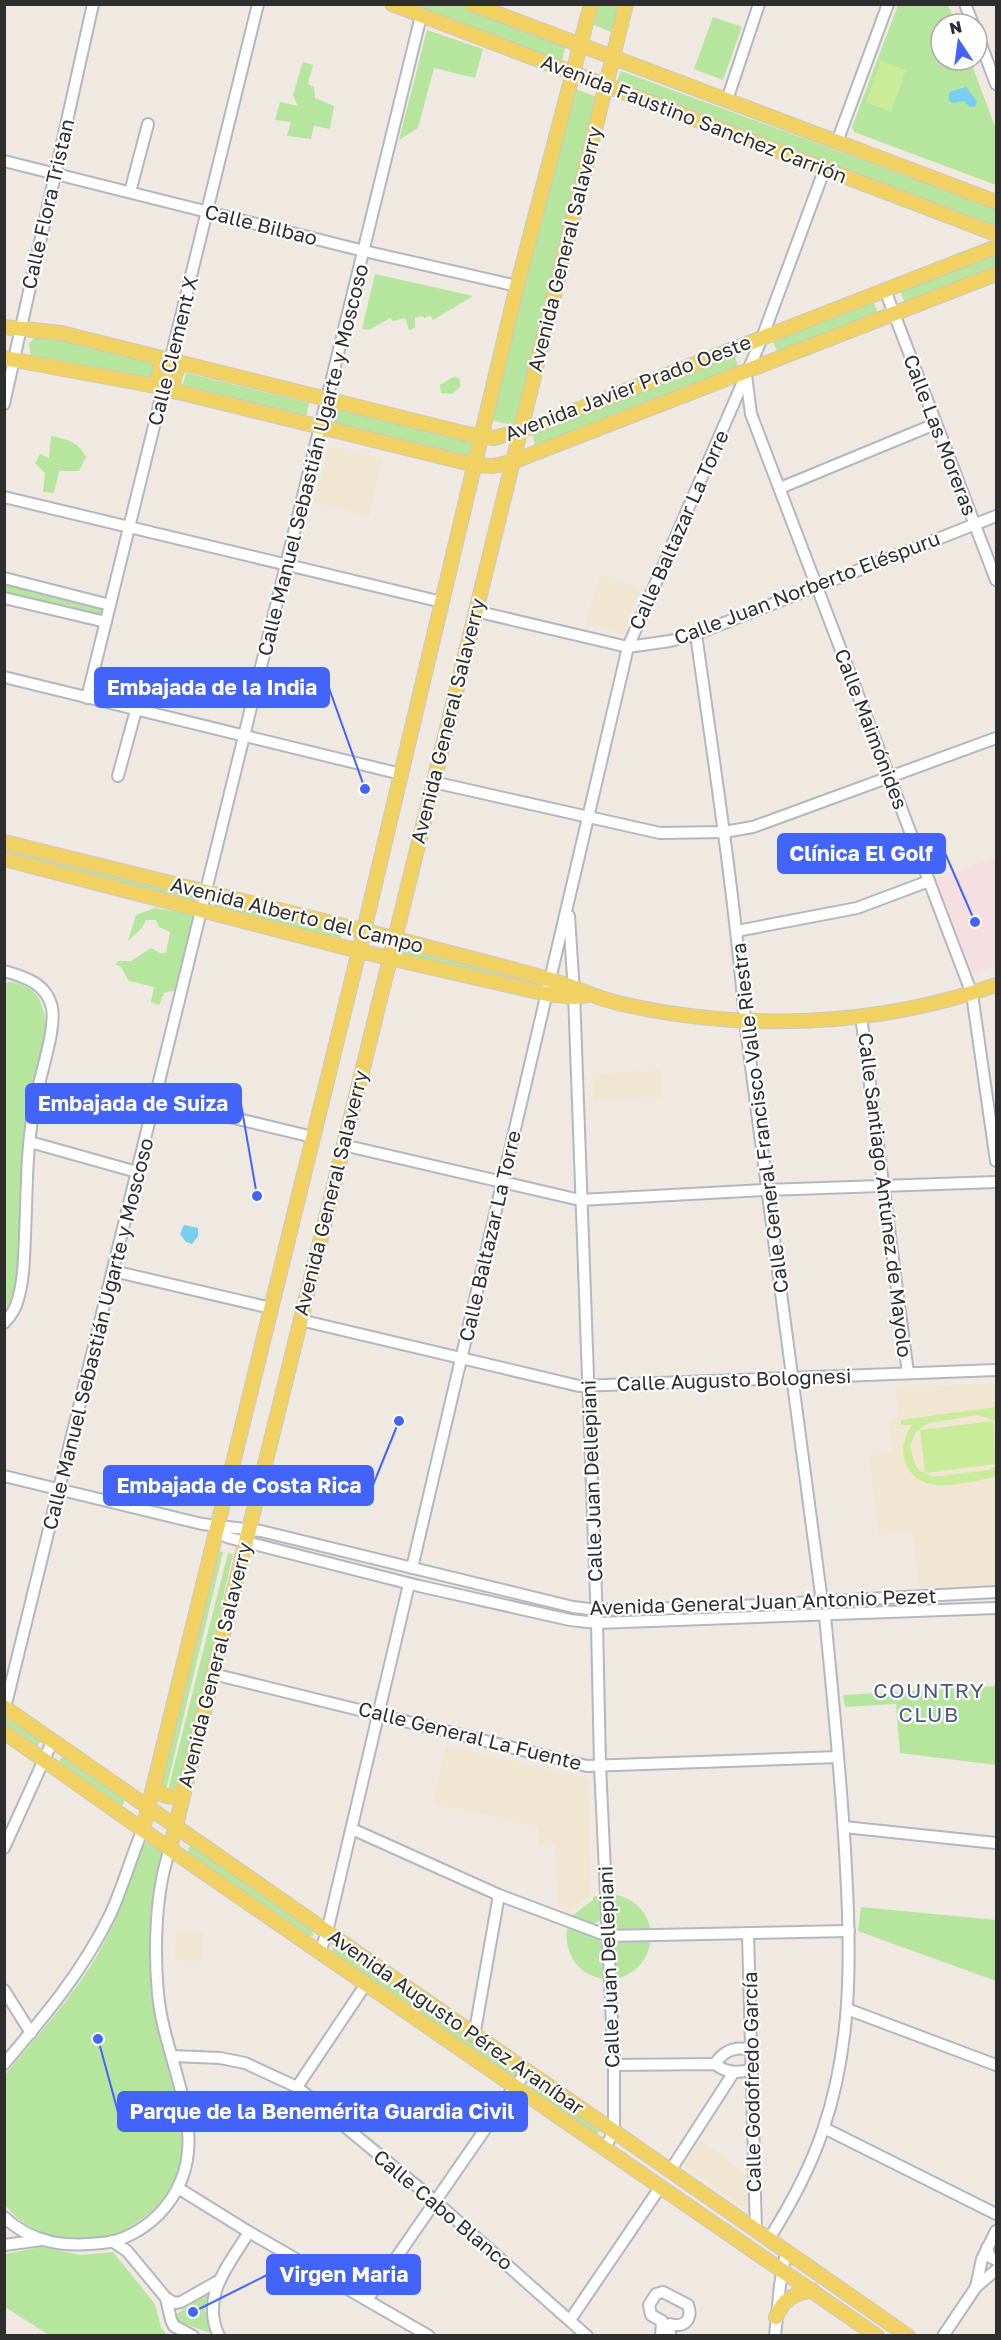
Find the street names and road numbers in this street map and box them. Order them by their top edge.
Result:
street label: Avenida Faustino Sanchez Carrión [538,49,851,188]
street label: Calle Flora Tristan [16,116,78,291]
street label: Avenida General Salaverry [522,124,606,374]
street label: Calle Bilbao [203,198,320,250]
street label: Calle Manuel Sebastián Ugarte y Moscoso [252,261,372,658]
street label: Calle Clement X [142,274,202,428]
street label: Avenida Javier Prado Oeste [501,329,754,445]
street label: Calle Las Moreras [899,351,983,519]
street label: Calle Baltazar La Torre [623,426,733,633]
street label: Calle Juan Norberto Eléspuru [670,525,943,649]
street label: Avenida General Salaverry [405,596,489,846]
street label: Calle Maimónides [830,645,914,812]
street label: Avenida Alberto del Campo [168,871,426,957]
street label: Calle General Francisco Valle Riestra [726,942,792,1295]
street label: Calle Santiago Antúnez de Mayolo [854,1031,918,1359]
street label: Avenida General Salaverry [288,1068,372,1318]
street label: Calle Baltazar La Torre [453,1128,525,1344]
street label: Calle Manuel Sebastián Ugarte y Moscoso [37,1135,157,1532]
street label: Calle Augusto Bolognesi [616,1363,852,1395]
street label: Calle Juan Dellepiani [575,1380,607,1583]
street label: Avenida General Salaverry [172,1540,256,1790]
street label: Avenida General Juan Antonio Pezet [589,1583,937,1619]
street label: Calle General La Fuente [356,1696,584,1774]
street label: Calle Juan Dellepiani [592,1866,624,2069]
street label: Avenida Augusto Pérez Araníbar [324,1923,589,2119]
street label: Calle Godofredo García [737,1971,765,2193]
street label: Calle Cabo Blanco [369,2144,518,2275]

